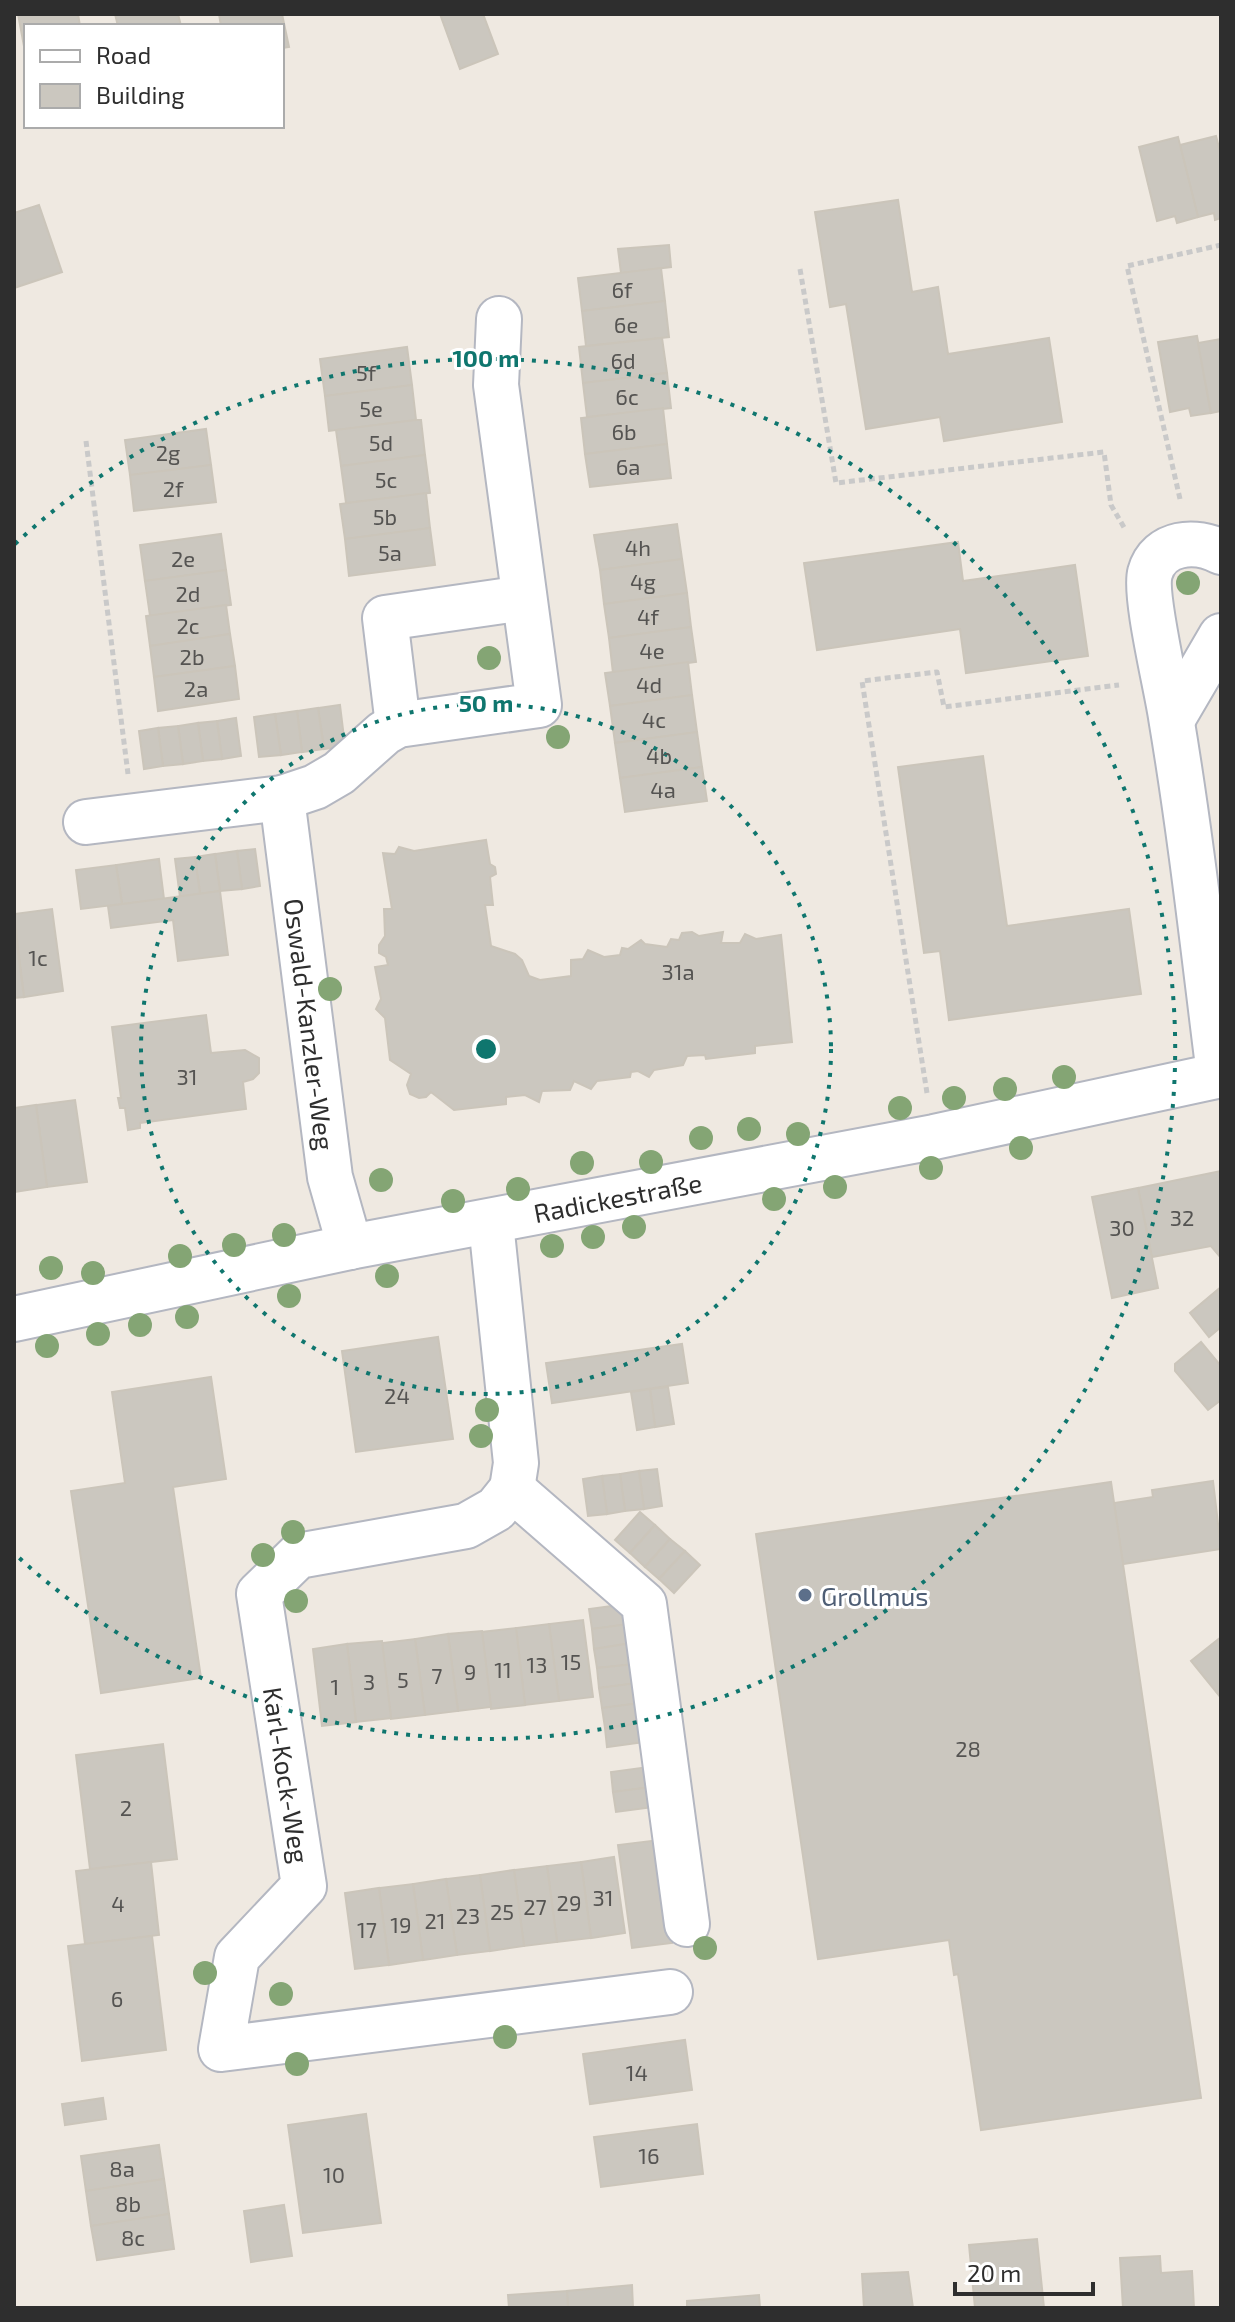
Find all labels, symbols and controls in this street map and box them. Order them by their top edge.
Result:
legend [24,24,284,128]
text: Road [96,40,151,69]
text: Building [96,80,185,109]
house number: 6f [612,276,633,302]
house number: 6e [614,311,638,337]
text: 100 m [453,343,519,372]
house number: 6d [610,347,636,373]
house number: 5f [356,359,377,385]
house number: 6c [615,383,639,409]
house number: 5e [359,395,383,421]
house number: 6b [611,418,637,444]
house number: 5d [369,429,393,455]
house number: 2g [156,439,180,465]
house number: 6a [616,453,640,479]
house number: 5c [375,466,397,492]
house number: 2f [163,475,184,501]
house number: 5b [373,503,397,529]
house number: 4h [625,534,651,560]
house number: 5a [378,539,402,565]
house number: 2e [171,545,195,571]
house number: 4g [630,568,656,594]
house number: 2d [176,580,200,606]
house number: 4f [637,603,660,629]
house number: 2c [176,612,200,638]
house number: 4e [639,637,665,663]
house number: 2b [180,643,204,669]
house number: 4d [636,671,662,697]
house number: 2a [184,675,208,701]
text: 50 m [459,688,513,717]
house number: 4c [642,706,666,732]
house number: 4b [646,742,672,768]
house number: 4a [650,776,676,802]
street label: Oswald-Kanzler-Weg [279,896,342,1152]
house number: 1c [28,944,48,970]
house number: 31a [661,958,695,984]
centre of rings [472,1035,500,1063]
house number: 31 [177,1063,198,1089]
street label: Radickestraße [531,1166,704,1228]
house number: 32 [1170,1204,1194,1230]
house number: 30 [1109,1214,1135,1240]
house number: 24 [384,1382,410,1408]
place label: Grollmus [821,1580,928,1611]
marker: Grollmus [796,1586,814,1604]
house number: 15 [561,1648,581,1674]
house number: 13 [527,1651,548,1677]
house number: 11 [494,1656,512,1682]
house number: 9 [464,1658,476,1684]
house number: 7 [431,1662,443,1688]
house number: 5 [397,1666,409,1692]
house number: 3 [363,1668,375,1694]
house number: 1 [331,1673,339,1699]
street label: Karl-Kock-Weg [258,1685,316,1865]
house number: 28 [955,1735,981,1761]
house number: 2 [120,1794,132,1820]
house number: 31 [593,1884,614,1910]
house number: 29 [557,1889,581,1915]
house number: 4 [111,1890,125,1916]
house number: 27 [523,1893,547,1919]
house number: 25 [490,1898,514,1924]
house number: 23 [456,1902,480,1928]
house number: 21 [424,1907,446,1933]
house number: 19 [390,1911,412,1937]
house number: 17 [357,1916,377,1942]
house number: 6 [111,1985,123,2011]
house number: 14 [626,2059,648,2085]
house number: 16 [638,2142,660,2168]
house number: 8a [109,2155,135,2181]
house number: 10 [323,2161,345,2187]
house number: 8b [115,2190,141,2216]
house number: 8c [121,2224,145,2250]
scale bar [955,2246,1093,2296]
text: 20 m [967,2258,1021,2287]

